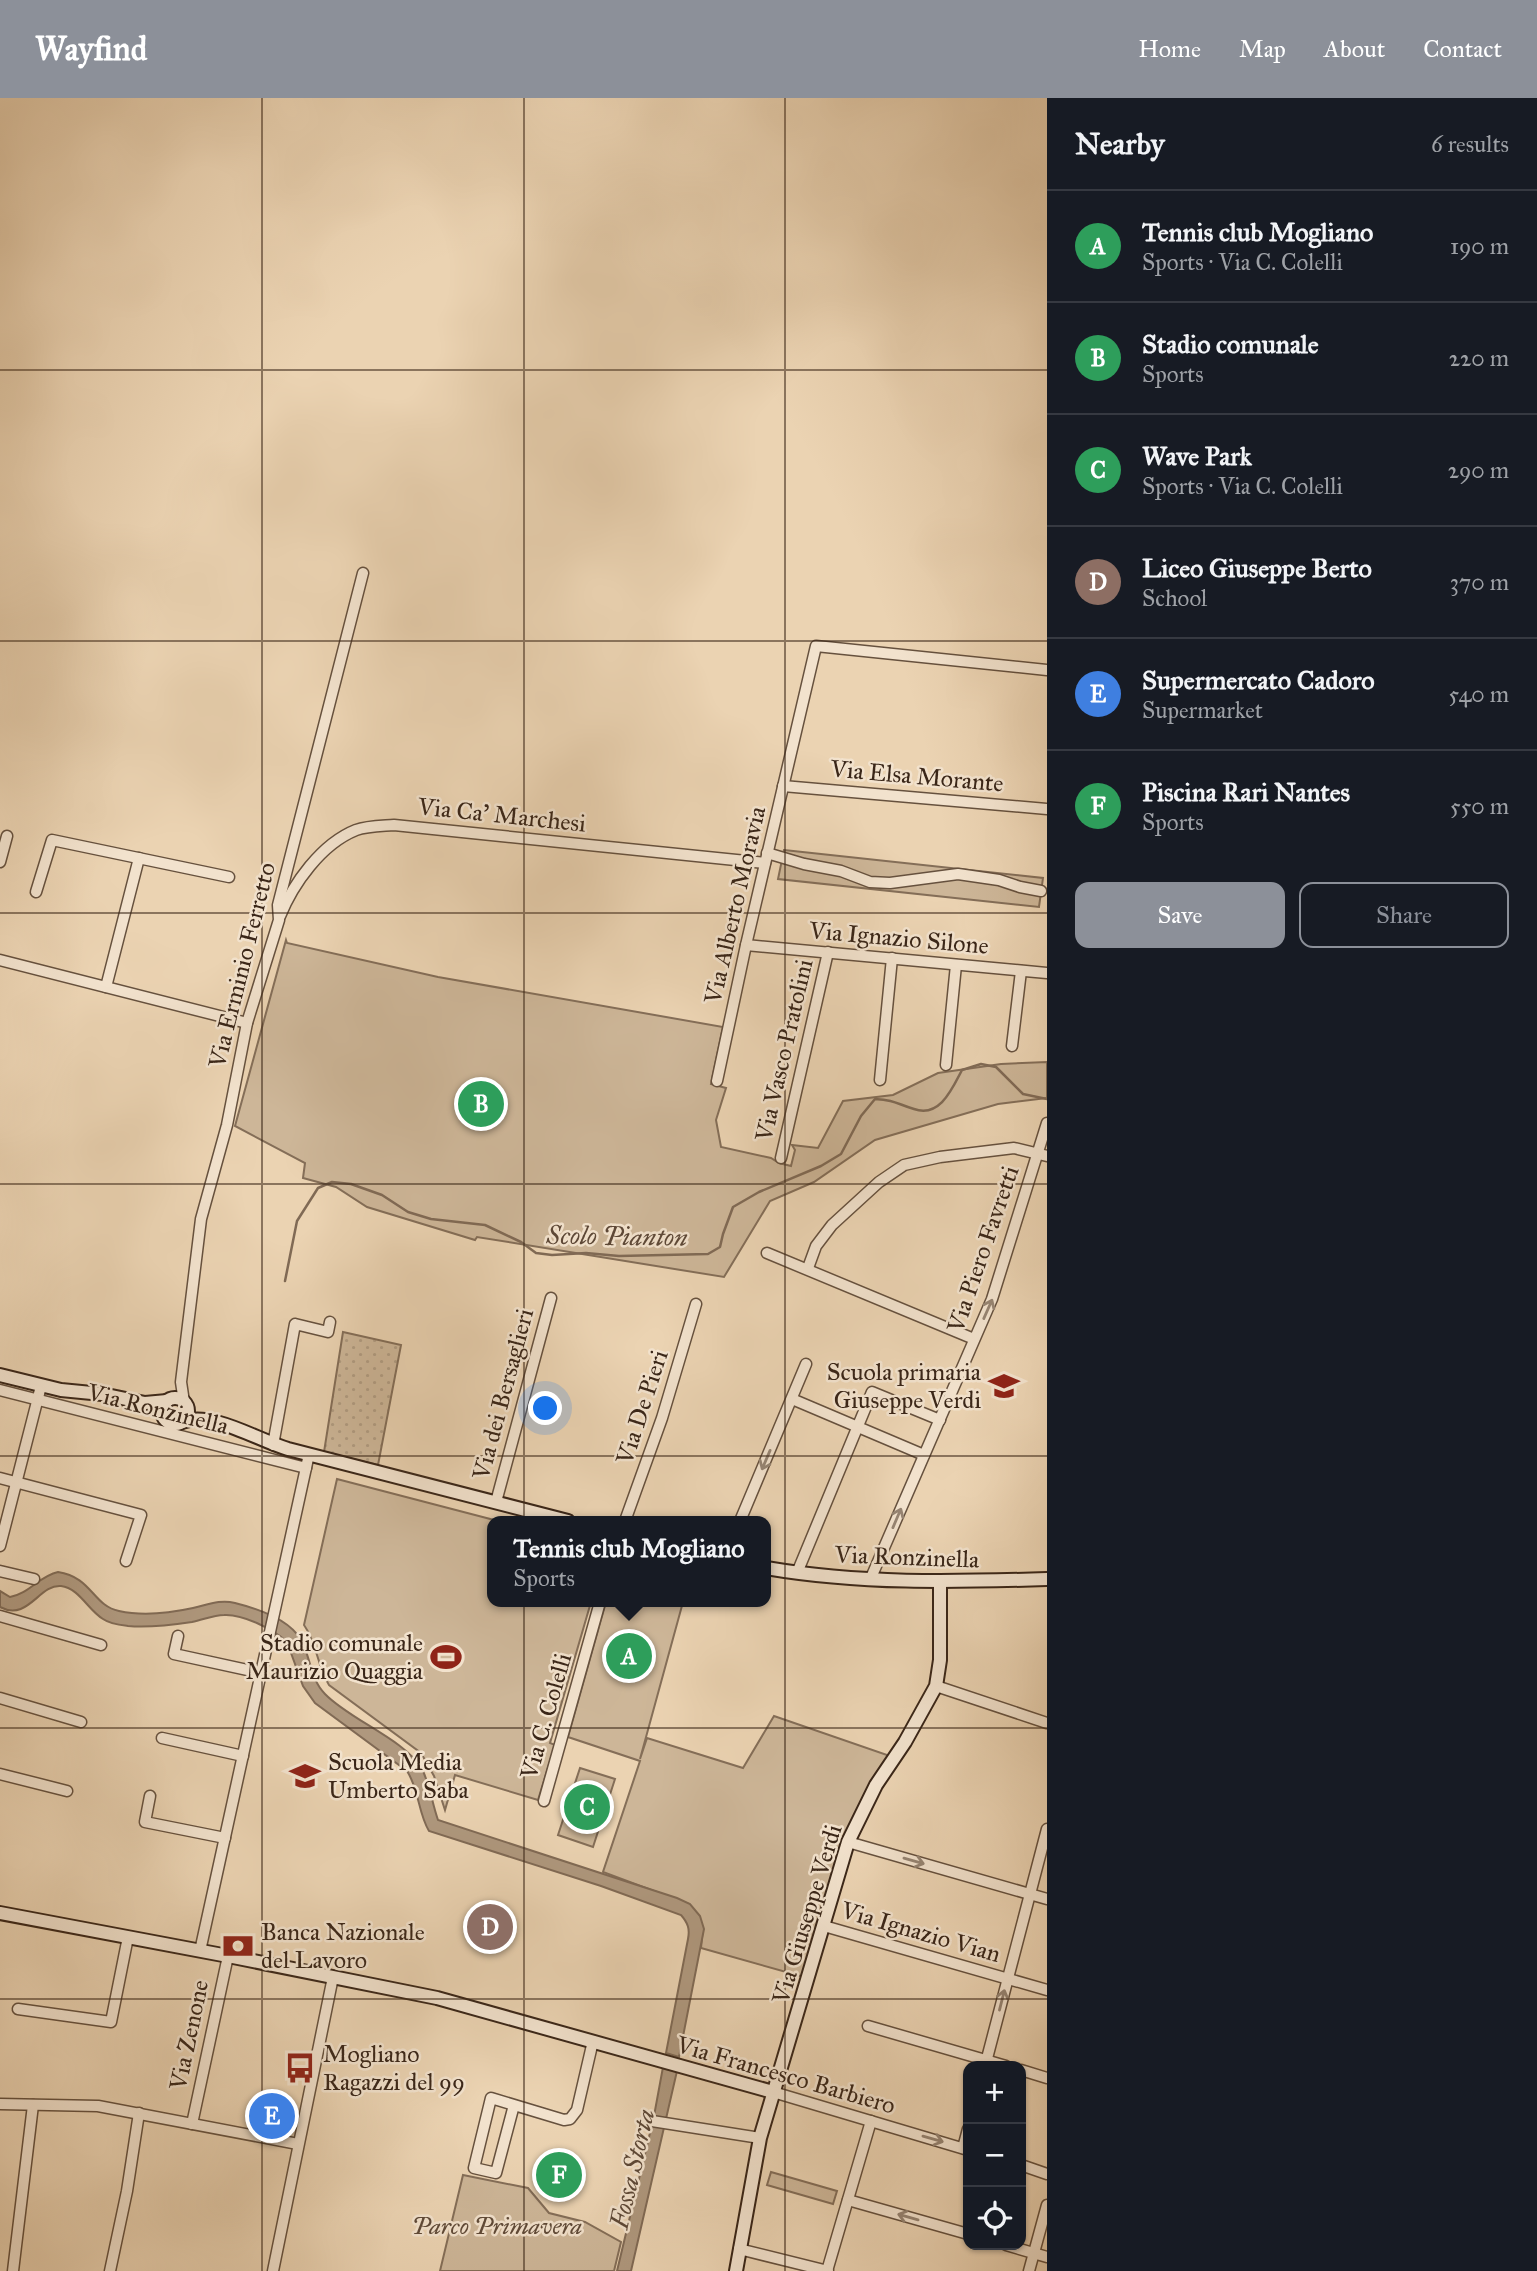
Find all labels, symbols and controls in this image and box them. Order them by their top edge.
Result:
text: Wayfind [35,29,147,69]
text: Home [1138,34,1201,64]
text: Map [1239,34,1286,64]
text: About [1324,34,1385,64]
text: Contact [1423,34,1502,64]
text: Nearby [1075,126,1165,162]
text: 6 results [1431,130,1509,158]
text: Tennis club Mogliano [1142,216,1373,248]
text: A [1090,232,1106,260]
text: 190 m [1450,232,1509,260]
text: Sports · Via C. Colelli [1142,248,1343,276]
text: Stadio comunale [1142,328,1319,360]
text: B [1090,344,1106,372]
text: 220 m [1449,344,1509,372]
text: Sports [1142,360,1204,388]
text: Wave Park [1142,440,1252,472]
text: C [1090,456,1106,484]
text: 290 m [1448,456,1509,484]
text: Sports · Via C. Colelli [1142,472,1343,500]
text: Liceo Giuseppe Berto [1142,552,1372,584]
text: D [1089,568,1107,596]
text: 370 m [1450,568,1509,596]
text: School [1142,584,1207,612]
text: Supermercato Cadoro [1142,664,1375,696]
text: E [1090,680,1106,708]
text: 540 m [1448,680,1509,708]
text: Supermarket [1142,696,1263,724]
street label: Via Elsa Morante [828,753,1005,799]
text: Piscina Rari Nantes [1142,776,1350,808]
street label: Via Ca' Marchesi [416,791,588,839]
text: F [1090,792,1106,820]
text: 550 m [1450,792,1509,820]
street label: Via Alberto Moravia [697,803,772,1008]
text: Sports [1142,808,1204,836]
street label: Via Erminio Ferretto [202,859,282,1072]
button: Save [1075,882,1285,948]
button: Share [1299,882,1509,948]
street label: Via Ignazio Silone [807,915,990,961]
street label: Via Vasco Pratolini [748,956,820,1145]
pin: B [458,1078,504,1130]
street label: Via Piero Favretti [940,1161,1026,1337]
water label: Scolo Pianton [545,1219,688,1253]
one-way arrow [982,1299,995,1320]
street label: Via dei Bersaglieri [465,1305,540,1484]
street label: Via De Pieri [609,1346,675,1469]
place label: Scuola primaria Giuseppe Verdi [827,1357,982,1415]
school or university icon: Scuola primaria Giuseppe Verdi [987,1369,1021,1403]
street label: Via Ronzinella [83,1377,232,1441]
your location [528,1391,562,1425]
one-way arrow [759,1449,772,1471]
one-way arrow [891,1508,904,1529]
popup [487,1516,771,1607]
text: Tennis club Mogliano [513,1532,745,1564]
street label: Via Ronzinella [833,1539,980,1575]
text: Sports [513,1564,575,1592]
place label: Stadio comunale Maurizio Quaggia [246,1628,424,1686]
pin: A [606,1630,652,1682]
sports icon: Stadio comunale Maurizio Quaggia [429,1640,463,1674]
street label: Via C. Colelli [513,1649,578,1783]
place label: Scuola Media Umberto Saba [328,1747,470,1805]
school or university icon: Scuola Media Umberto Saba [288,1759,322,1793]
pin: C [564,1781,610,1833]
street label: Via Giuseppe Verdi [765,1820,849,2008]
one-way arrow [902,1855,925,1868]
street label: Via Ignazio Vian [837,1895,1004,1969]
pin: D [467,1901,513,1953]
place label: Banca Nazionale del Lavoro [261,1917,425,1975]
bank icon: Banca Nazionale del Lavoro [221,1929,255,1963]
street label: Via Zenone [162,1977,215,2094]
one-way arrow [996,1989,1009,2012]
street label: Via Francesco Barbiero [672,2029,899,2121]
place label: Mogliano Ragazzi del 99 [323,2039,465,2097]
bus stop icon: Mogliano Ragazzi del 99 [283,2051,317,2085]
map controls [963,2061,1026,2250]
button: + [963,2061,1026,2124]
pin: E [249,2090,295,2142]
water label: Fossa Storta [602,2106,661,2233]
button: − [963,2124,1026,2187]
one-way arrow [922,2134,944,2147]
pin: F [536,2149,582,2201]
button: locate [963,2187,1026,2250]
one-way arrow [897,2210,920,2223]
park label: Parco Primavera [412,2211,582,2241]

